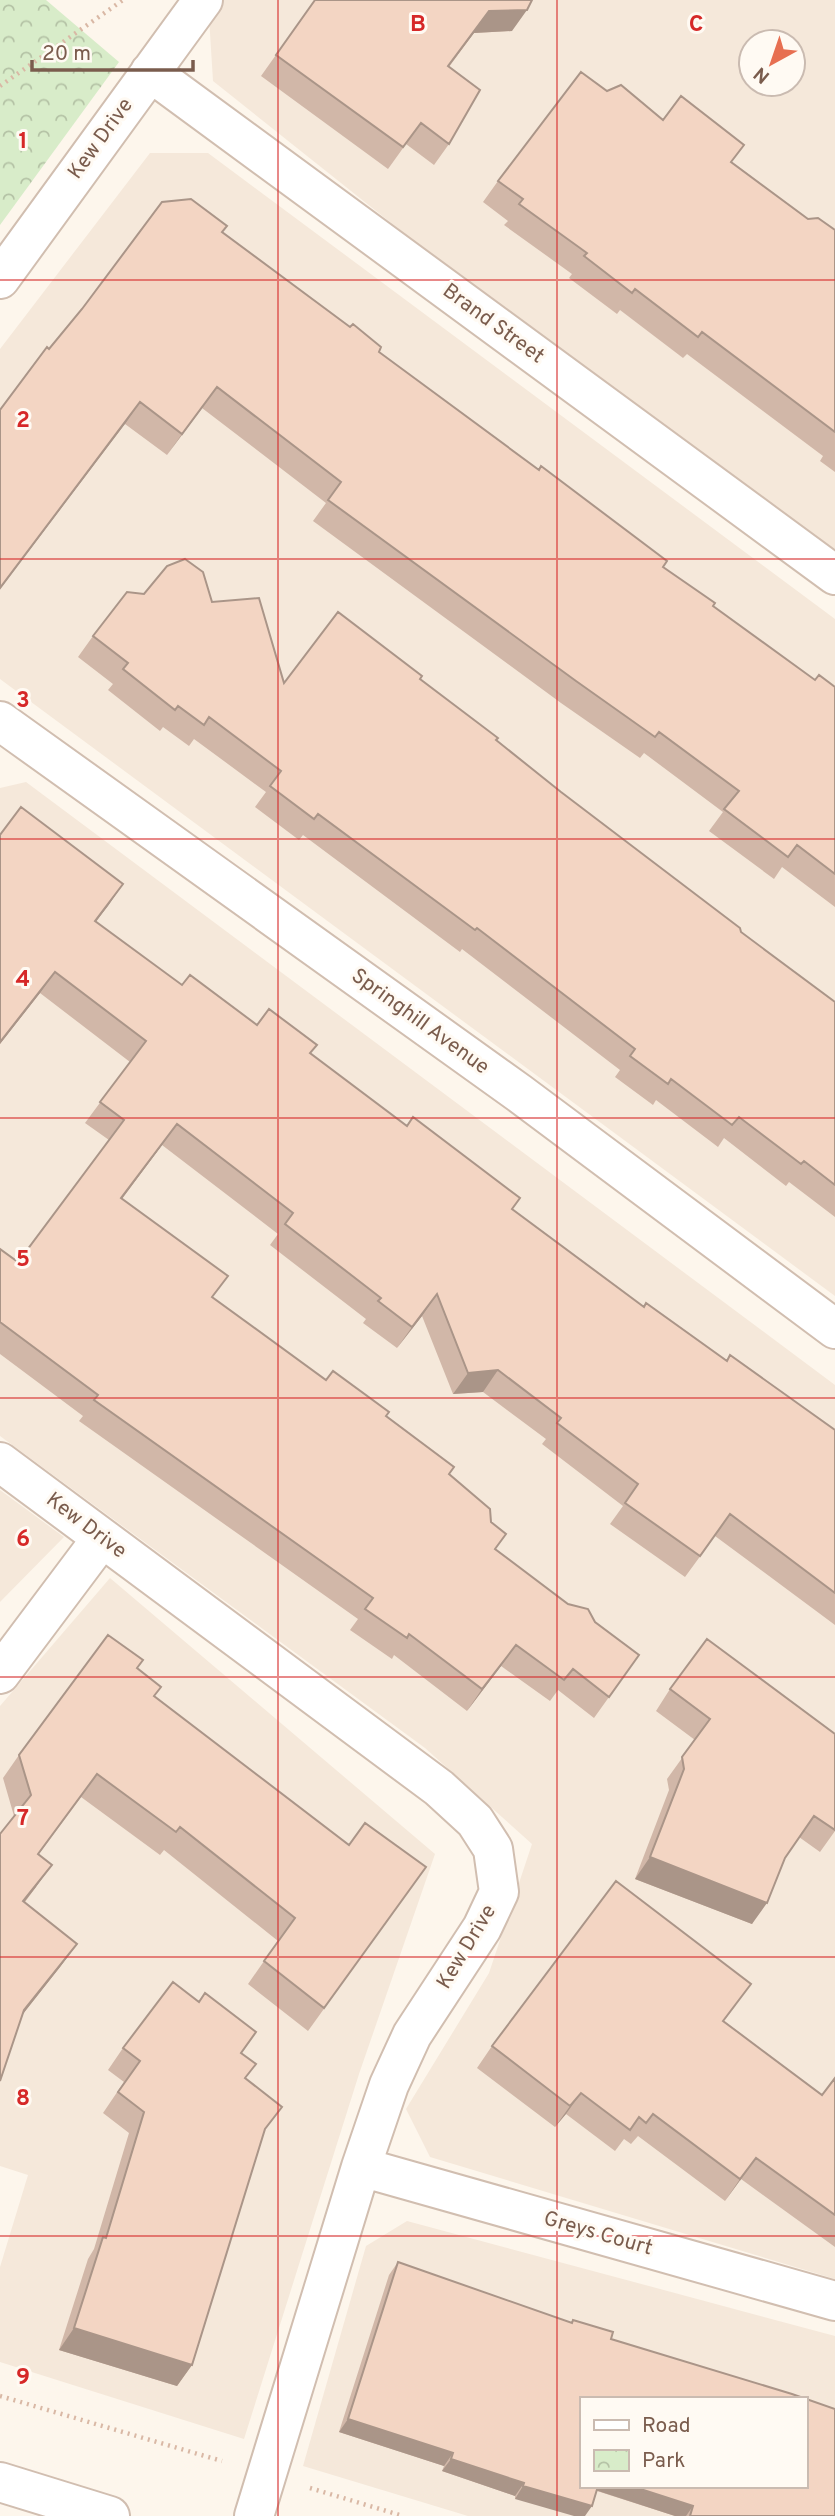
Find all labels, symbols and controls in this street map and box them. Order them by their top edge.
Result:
text: B [410,11,426,40]
text: C [689,11,703,40]
scale bar [32,28,192,72]
north arrow [737,28,807,98]
text: 20 m [42,41,91,68]
text: N [749,61,775,88]
street label: Kew Drive [62,93,140,185]
text: 1 [18,128,28,157]
street label: Brand Street [437,278,549,370]
text: 2 [16,407,30,436]
text: 3 [16,687,30,716]
street label: Springhill Avenue [346,963,494,1081]
text: 4 [16,966,30,995]
text: 5 [16,1246,30,1275]
street label: Kew Drive [40,1487,132,1565]
text: 6 [16,1526,30,1555]
text: 7 [17,1805,29,1834]
street label: Kew Drive [431,1900,503,1994]
text: 8 [16,2085,30,2114]
street label: Greys Court [540,2206,656,2262]
text: 9 [16,2364,30,2393]
legend [580,2397,807,2488]
text: Road [642,2413,691,2440]
text: Park [642,2448,685,2475]

